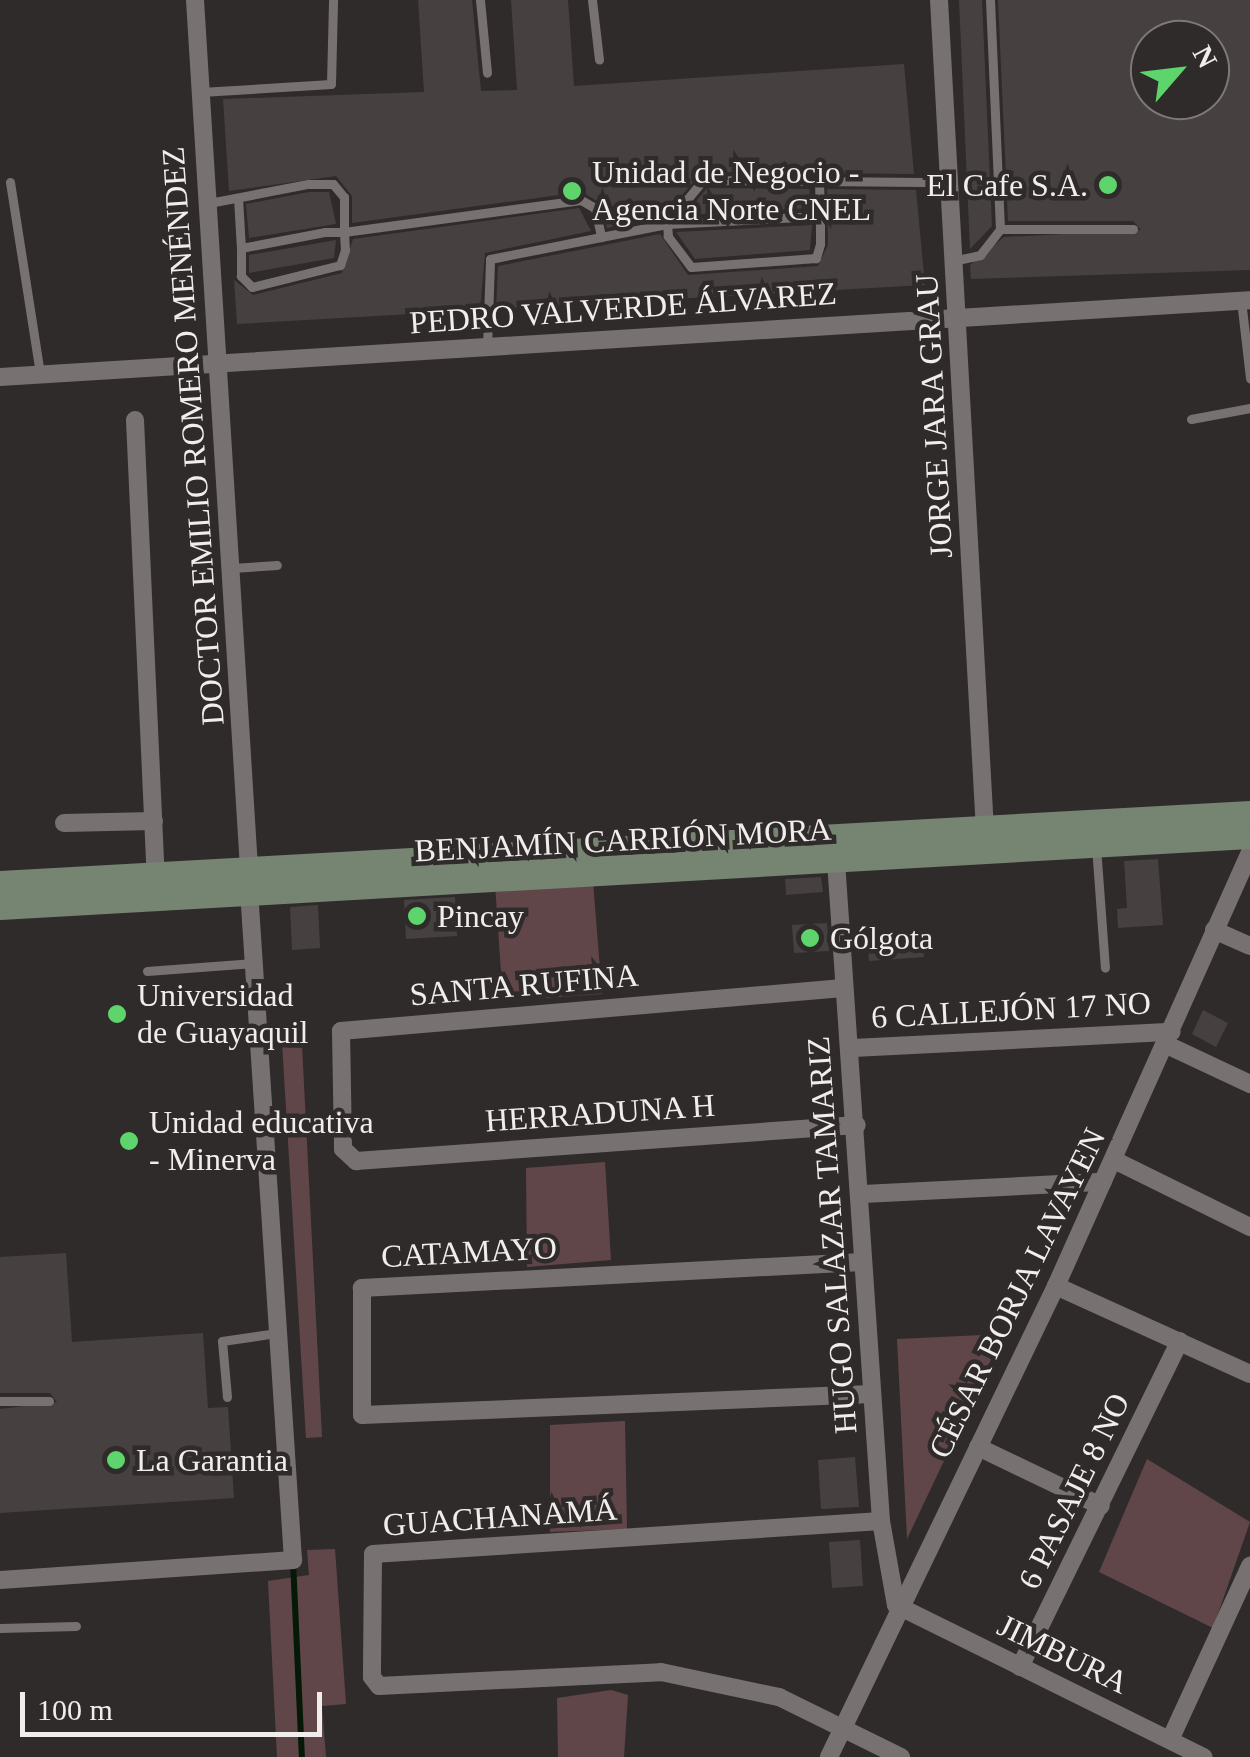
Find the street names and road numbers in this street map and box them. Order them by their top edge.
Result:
street label: DOCTOR EMILIO ROMERO MENÉNDEZ [154,145,232,727]
street label: JORGE JARA GRAU [907,272,961,560]
street label: PEDRO VALVERDE ÁLVAREZ [408,274,838,342]
street label: BENJAMÍN CARRIÓN MORA [413,810,833,870]
street label: SANTA RUFINA [407,956,641,1014]
street label: 6 CALLEJÓN 17 NO [870,983,1152,1037]
street label: HUGO SALAZAR TAMARIZ [799,1035,865,1435]
street label: HERRADUNA H [483,1086,717,1140]
street label: CÉSAR BORJA LAVAYEN [920,1121,1114,1465]
street label: CATAMAYO [380,1228,558,1276]
street label: 6 PASAJE 8 NO [1010,1387,1138,1595]
street label: GUACHANAMÁ [382,1490,618,1544]
street label: JIMBURA [991,1606,1135,1702]

